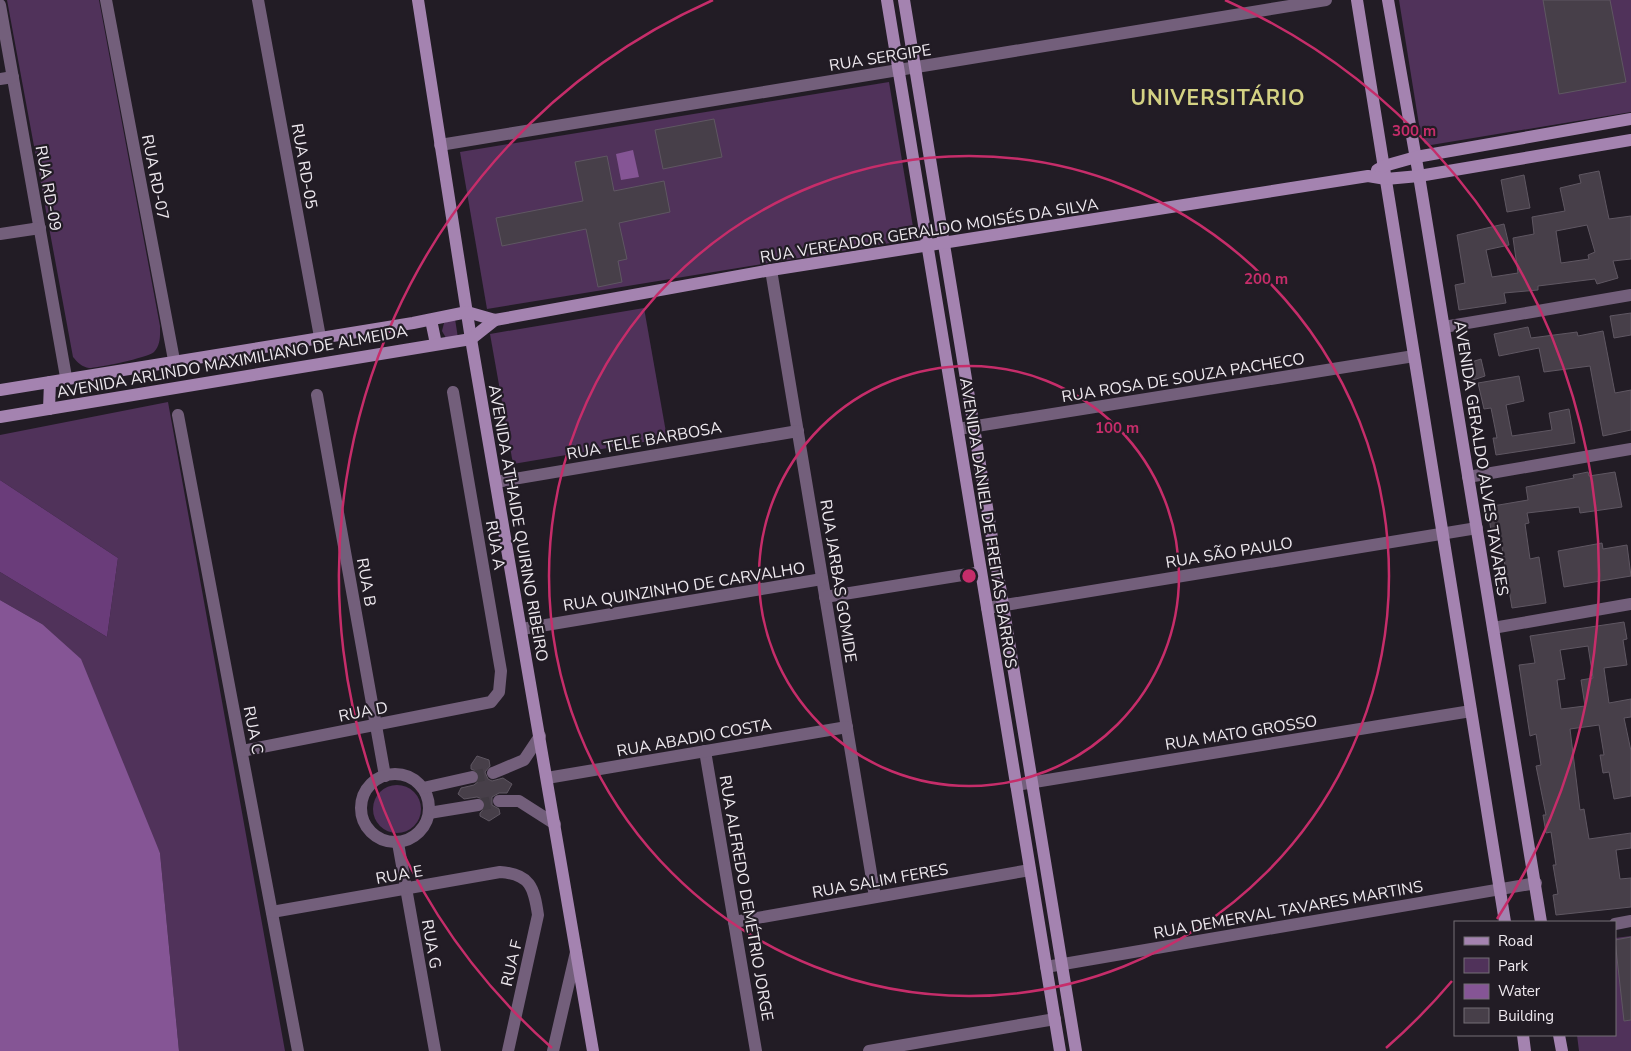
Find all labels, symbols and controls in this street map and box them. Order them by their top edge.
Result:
street label: RUA SERGIPE [828,39,933,77]
district label: UNIVERSITÁRIO [1131,84,1305,112]
text: 300 m [1392,121,1436,141]
street label: RUA RD-05 [286,122,322,211]
street label: RUA RD-07 [136,133,174,222]
street label: RUA RD-09 [30,144,66,233]
street label: RUA VEREADOR GERALDO MOISÉS DA SILVA [758,193,1100,269]
text: 200 m [1244,269,1288,289]
street label: AVENIDA GERALDO ALVES TAVARES [1448,319,1514,597]
street label: AVENIDA ARLINDO MAXIMILIANO DE ALMEIDA [55,320,410,404]
street label: RUA ROSA DE SOUZA PACHECO [1060,348,1306,408]
street label: AVENIDA DANIEL DE FREITAS BARROS [954,376,1022,670]
street label: AVENIDA ATHAIDE QUIRINO RIBEIRO [483,383,553,663]
street label: RUA TELE BARBOSA [565,416,724,465]
text: 100 m [1095,418,1139,438]
street label: RUA JARBAS GOMIDE [814,498,862,664]
street label: RUA A [480,519,510,572]
street label: RUA SÃO PAULO [1164,532,1294,574]
street label: RUA B [351,556,381,608]
street label: RUA QUINZINHO DE CARVALHO [562,557,807,617]
centre of rings [960,567,978,585]
street label: RUA D [337,696,390,728]
street label: RUA C [238,704,269,756]
street label: RUA MATO GROSSO [1163,710,1319,756]
street label: RUA ABADIO COSTA [615,713,774,762]
street label: RUA ALFREDO DEMÉTRIO JORGE [714,774,778,1023]
street label: RUA SALIM FERES [810,858,950,904]
street label: RUA E [374,860,424,890]
street label: RUA DEMERVAL TAVARES MARTINS [1152,875,1425,945]
street label: RUA G [416,918,446,971]
legend [1454,921,1616,1036]
text: Road [1498,931,1533,951]
street label: RUA F [496,938,528,989]
text: Park [1498,956,1528,976]
text: Water [1498,981,1541,1001]
text: Building [1498,1006,1554,1026]

